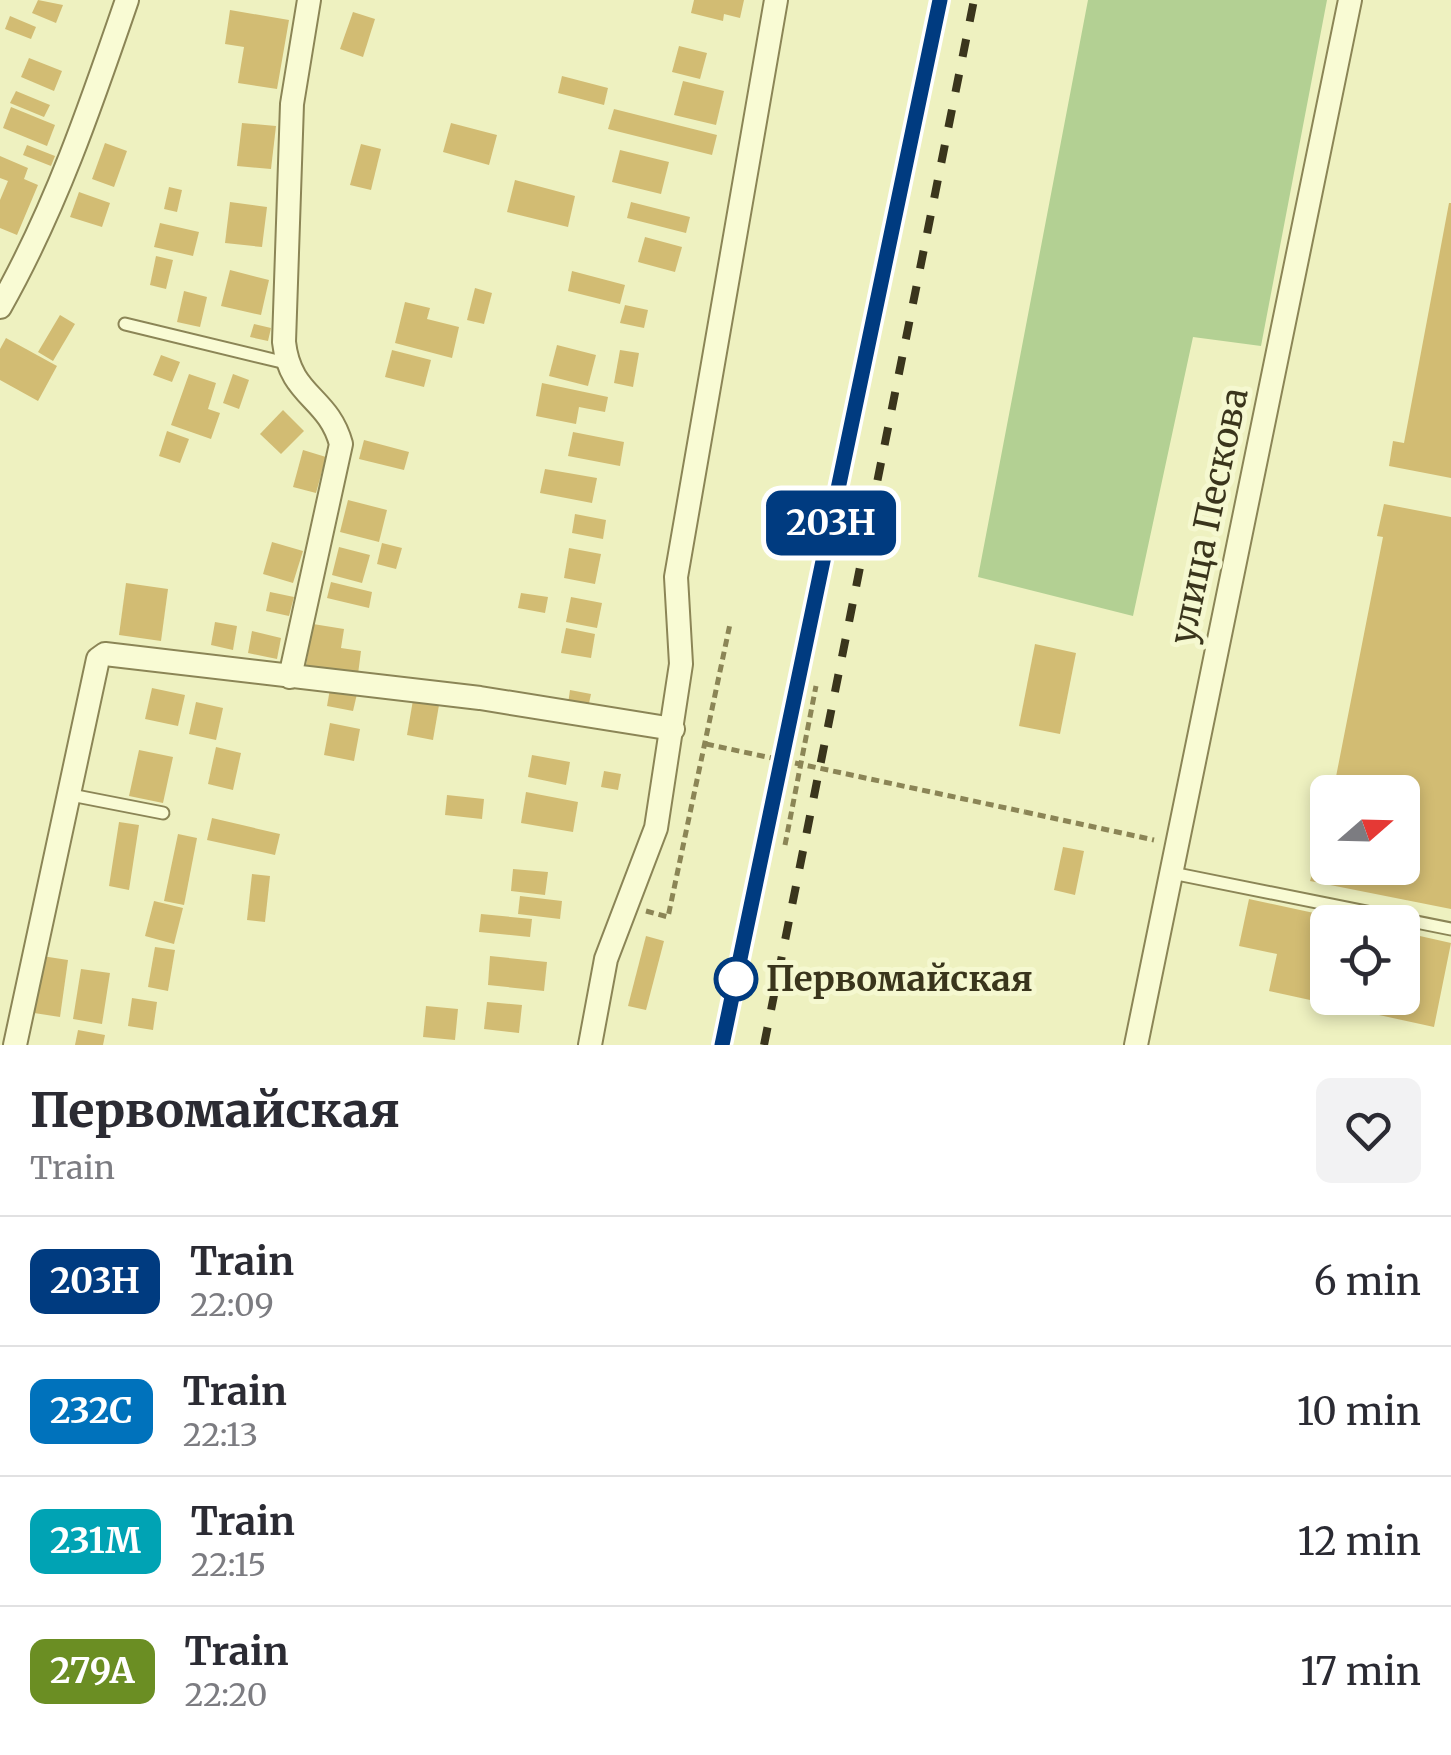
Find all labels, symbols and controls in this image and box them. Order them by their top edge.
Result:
street label: улица Пескова [1160,384,1258,648]
line badge: 203Н [761,490,901,556]
text: 203Н [786,501,876,545]
north arrow [1310,775,1420,885]
map controls [1310,775,1420,1015]
button: locate [1310,905,1420,1015]
place label: Первомайская [766,957,1033,1001]
marker: Первомайская [715,958,757,1000]
button: heart [1316,1078,1421,1183]
text: Первомайская [30,1080,400,1140]
text: Train [30,1148,115,1188]
text: Train [190,1238,294,1285]
text: 6 min [1314,1258,1421,1305]
text: 203Н [50,1259,140,1303]
text: 22:09 [190,1285,274,1325]
text: Train [183,1368,287,1415]
text: 10 min [1297,1388,1421,1435]
text: 232C [50,1389,133,1433]
text: 22:13 [183,1415,258,1455]
text: Train [191,1498,295,1545]
text: 12 min [1298,1518,1421,1565]
text: 231М [50,1519,141,1563]
text: 22:15 [191,1545,266,1585]
text: Train [185,1628,289,1675]
text: 17 min [1300,1648,1421,1695]
text: 279А [50,1649,135,1693]
text: 22:20 [185,1675,268,1715]

